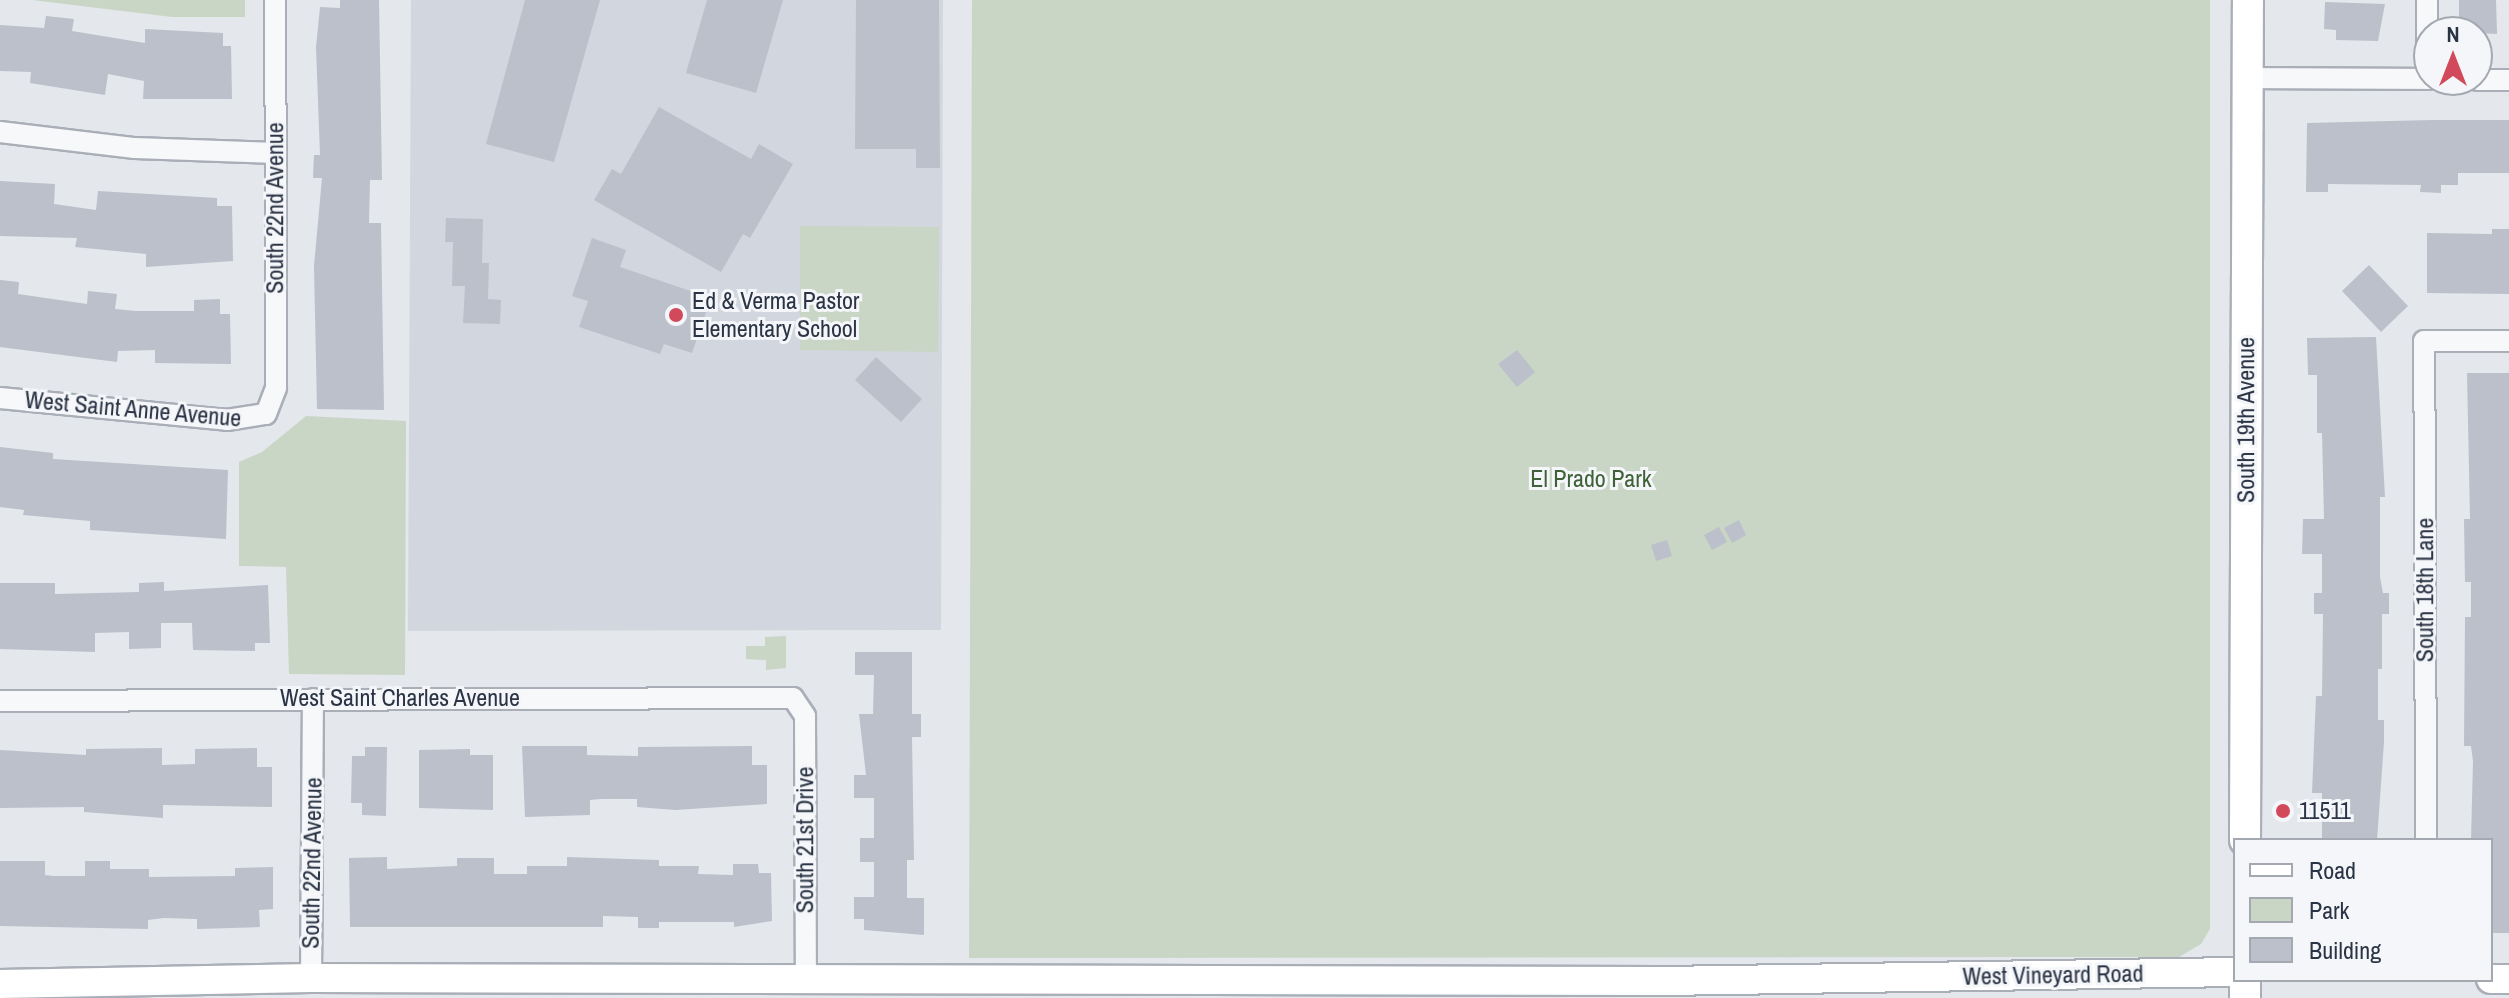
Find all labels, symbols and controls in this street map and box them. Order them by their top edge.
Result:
north arrow [2413,16,2493,96]
text: N [2446,19,2460,49]
street label: South 22nd Avenue [261,122,289,294]
place label: Ed & Verma Pastor Elementary School [692,287,859,343]
marker: Ed & Verma Pastor Elementary School [667,306,685,324]
street label: South 19th Avenue [2232,336,2260,504]
street label: West Saint Anne Avenue [23,385,243,433]
park label: El Prado Park [1530,465,1652,493]
street label: South 18th Lane [2411,518,2439,662]
street label: West Saint Charles Avenue [279,684,521,712]
street label: South 21st Drive [791,767,819,913]
street label: South 22nd Avenue [296,776,328,950]
place label: 11511 [2299,797,2351,825]
marker: 11511 [2274,802,2292,820]
legend [2233,838,2493,982]
text: Road [2309,854,2356,886]
text: Park [2309,894,2349,926]
text: Building [2309,934,2381,966]
street label: West Vineyard Road [1962,959,2144,991]

